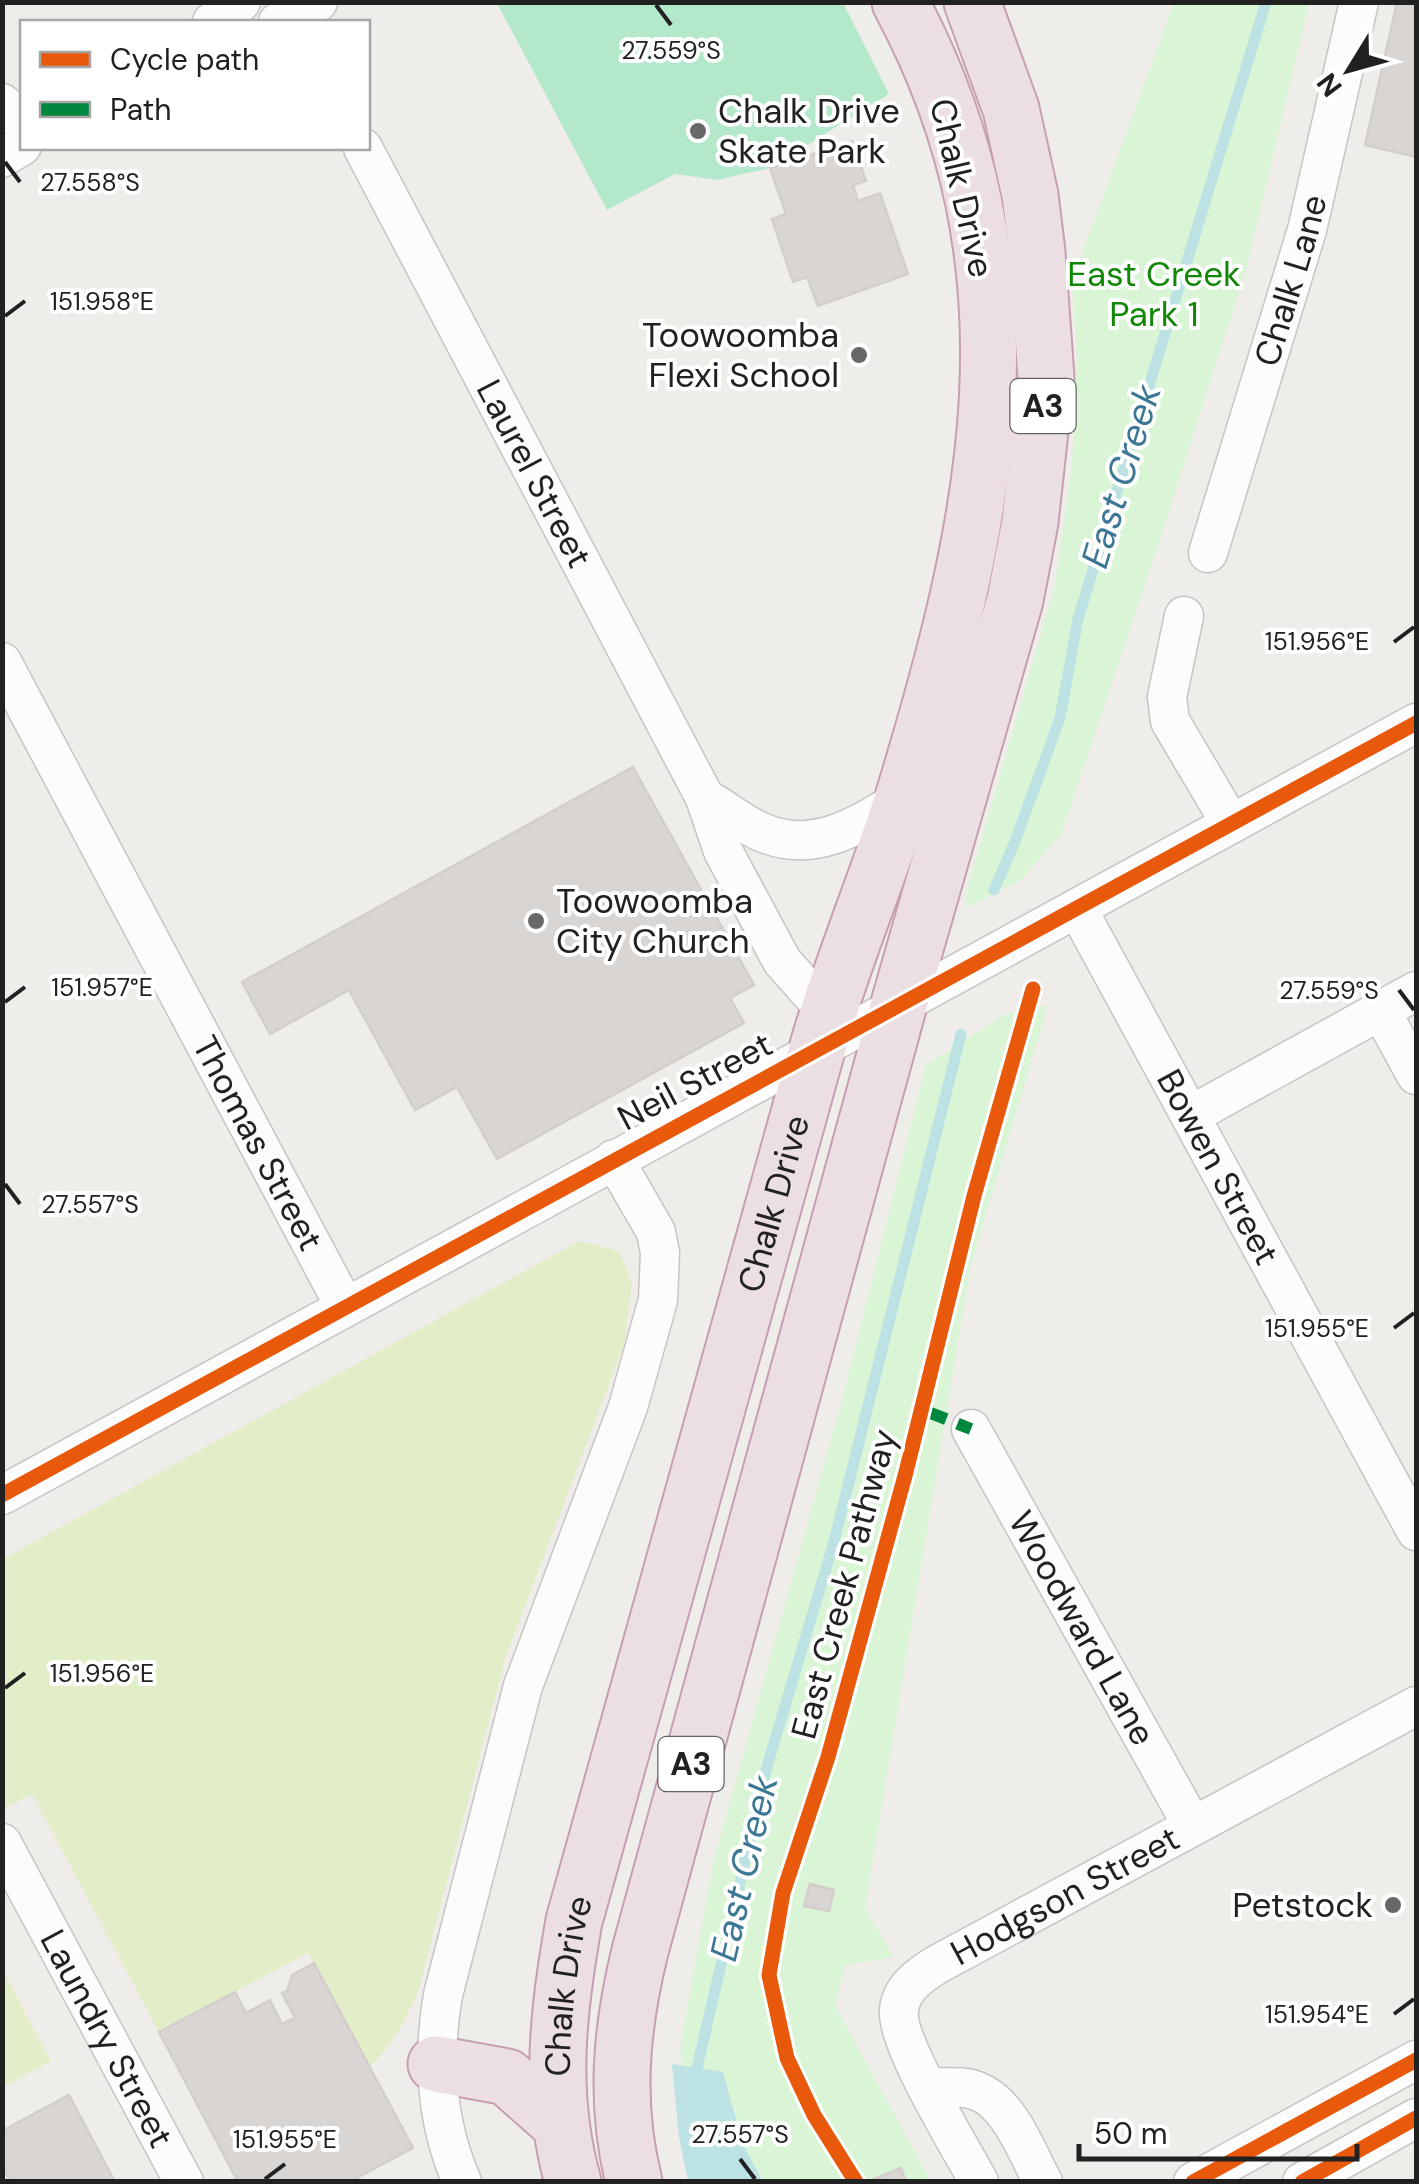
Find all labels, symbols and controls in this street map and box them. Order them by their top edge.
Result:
legend [20,20,370,150]
north arrow [1299,20,1399,120]
text: 27.559°S [621,34,721,67]
text: Cycle path [110,40,259,79]
text: N [1309,65,1350,104]
place label: Chalk Drive Skate Park [718,88,900,174]
text: Path [110,90,172,129]
street label: Chalk Drive [919,94,1005,282]
marker: Chalk Drive Skate Park [687,120,709,142]
text: 27.558°S [40,166,140,199]
street label: Chalk Lane [1244,190,1337,372]
park label: East Creek Park 1 [1067,251,1241,337]
text: 151.958°E [50,285,154,318]
place label: Toowoomba Flexi School [642,312,839,398]
marker: Toowoomba Flexi School [848,344,870,366]
street label: Laurel Street [466,372,603,576]
water label: East Creek [1069,378,1173,574]
road number: A3 [1010,379,1076,433]
text: 151.956°E [1265,625,1369,658]
place label: Toowoomba City Church [556,878,753,964]
marker: Toowoomba City Church [525,910,547,932]
text: 151.957°E [51,971,153,1004]
text: 27.559°S [1279,974,1379,1007]
street label: Neil Street [610,1021,780,1141]
street label: Thomas Street [182,1028,334,1259]
street label: Bowen Street [1146,1061,1290,1273]
street label: Chalk Drive [727,1110,820,1297]
text: 27.557°S [41,1188,139,1221]
text: 151.955°E [1265,1312,1369,1345]
street label: East Creek Pathway [781,1424,907,1744]
street label: Woodward Lane [998,1503,1166,1754]
text: 151.956°E [50,1657,154,1690]
road number: A3 [658,1737,724,1791]
water label: East Creek [698,1770,790,1966]
street label: Hodgson Street [943,1815,1187,1976]
place label: Petstock [1232,1882,1373,1928]
street label: Chalk Drive [535,1890,603,2077]
marker: Petstock [1382,1894,1404,1916]
street label: Laundry Street [30,1922,184,2155]
text: 151.954°E [1265,1998,1369,2031]
scale bar [1079,2099,1356,2161]
text: 50 m [1094,2114,1168,2153]
text: 27.557°S [691,2118,789,2151]
text: 151.955°E [233,2123,337,2156]

